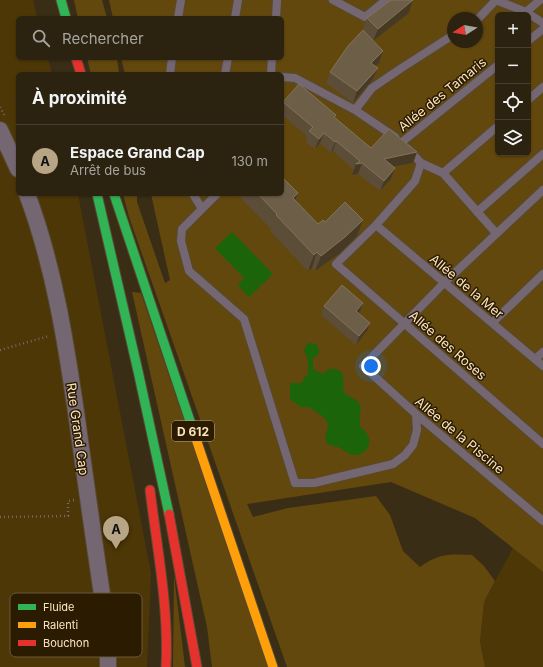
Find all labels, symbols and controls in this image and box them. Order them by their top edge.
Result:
north arrow [447,12,483,48]
map controls [495,12,531,156]
button: + [495,12,531,48]
search box [16,16,284,60]
icon: search [30,27,52,49]
text: Rechercher [62,29,144,48]
button: − [495,48,531,84]
street label: Allée des Tamaris [395,54,489,134]
button: locate [495,84,531,120]
text: À proximité [32,88,127,108]
button: layers [495,120,531,156]
text: Espace Grand Cap [70,143,205,162]
text: A [40,153,50,169]
text: 130 m [231,153,268,169]
text: Arrêt de bus [70,162,146,178]
street label: Allée de la Mer [427,250,507,322]
street label: Allée des Roses [406,307,490,383]
your location [361,356,381,376]
street label: Rue Grand Cap [64,382,92,476]
street label: Allée de la Piscine [412,393,508,477]
road number: D 612 [172,421,214,441]
pin: A [103,516,129,549]
legend [10,593,142,657]
text: Fluide [43,600,74,614]
text: Ralenti [43,618,78,632]
text: Bouchon [43,636,89,650]

